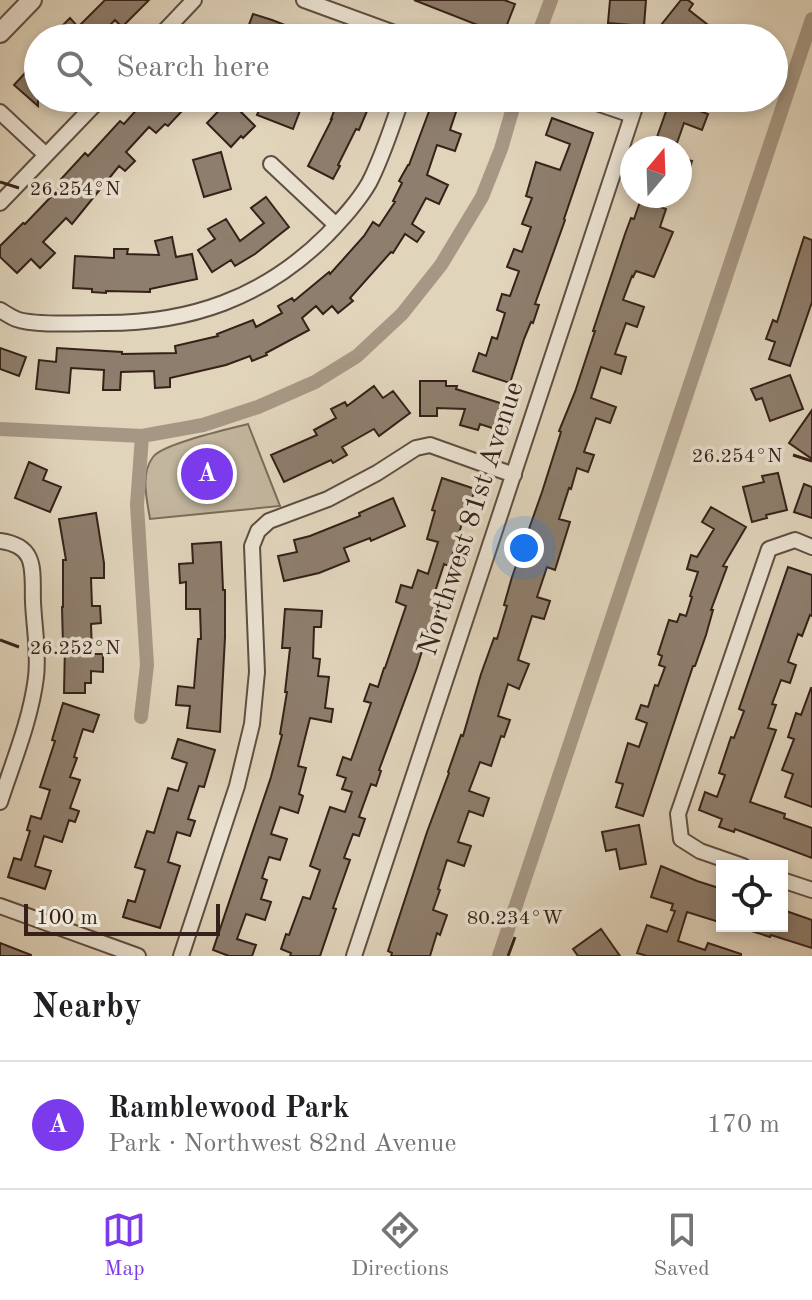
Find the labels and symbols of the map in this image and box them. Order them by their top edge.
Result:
north arrow [620,136,692,208]
text: 26.254°N [30,180,120,200]
street label: Northwest 81st Avenue [414,379,530,659]
pin: A [181,444,233,504]
text: 26.254°N [692,447,782,467]
your location [504,528,544,568]
text: 26.252°N [30,639,120,659]
scale bar [24,900,220,936]
text: 80.234°W [467,909,563,929]

